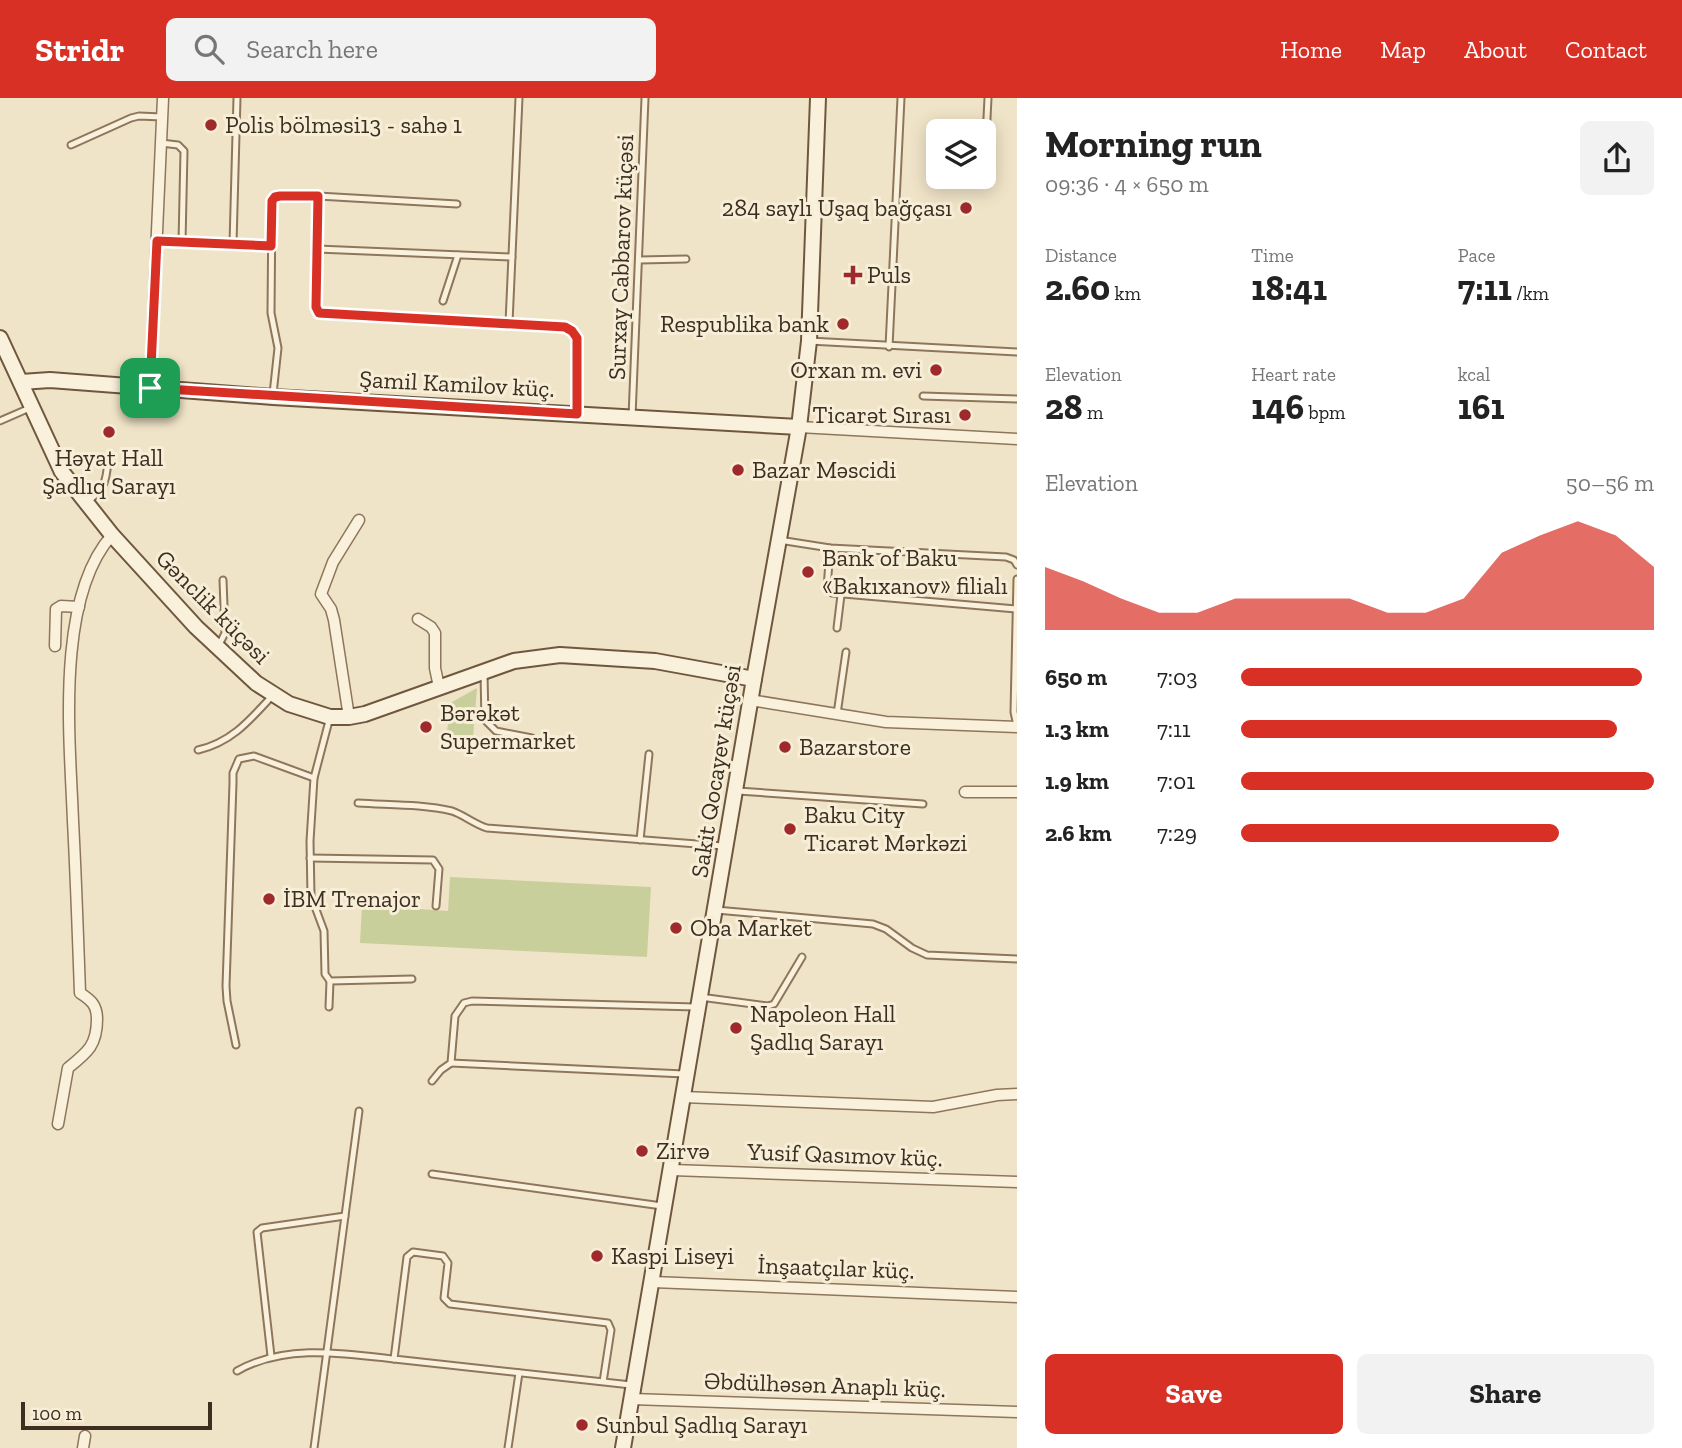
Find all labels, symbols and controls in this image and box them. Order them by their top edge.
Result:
search box [166,18,656,81]
text: Stridr [35,30,124,69]
icon: search [190,30,228,68]
text: Search here [246,33,378,65]
text: Home [1280,35,1342,64]
text: Map [1380,35,1426,64]
text: About [1464,35,1527,64]
text: Contact [1565,35,1647,64]
place label: Polis bölməsi13 - sahə 1 [225,110,462,139]
marker: Polis bölməsi13 - sahə 1 [203,117,219,133]
map controls [926,119,996,189]
button: layers [926,119,996,189]
text: Morning run [1045,121,1262,167]
button: share [1580,121,1654,195]
street label: Surxay Cabbarov küçəsi [602,133,639,380]
text: 09:36 · 4 × 650 m [1045,170,1209,198]
place label: 284 saylı Uşaq bağçası [722,193,952,222]
marker: 284 saylı Uşaq bağçası [958,200,974,216]
text: Distance [1045,244,1117,267]
text: Time [1251,244,1294,267]
text: Pace [1458,244,1495,267]
place label: Puls [867,260,911,289]
marker: Puls [845,267,861,283]
text: 2.60 [1045,267,1110,309]
text: 18:41 [1251,267,1327,309]
text: 7:11 [1458,267,1512,309]
text: km [1110,282,1141,305]
text: /km [1512,282,1549,305]
place label: Respublika bank [660,309,830,338]
marker: Respublika bank [835,316,851,332]
place label: Orxan m. evi [790,355,922,384]
pin [120,358,180,418]
marker: Orxan m. evi [928,362,944,378]
text: Elevation [1045,363,1122,386]
text: Heart rate [1251,363,1336,386]
text: kcal [1458,363,1490,386]
street label: Şamil Kamilov küç. [359,364,555,403]
icon: arrive [131,369,169,407]
text: 28 [1045,386,1083,428]
text: 146 [1251,386,1304,428]
text: 161 [1458,386,1505,428]
place label: Ticarət Sırası [813,400,951,429]
text: m [1083,401,1103,424]
text: bpm [1304,401,1346,424]
marker: Ticarət Sırası [957,407,973,423]
marker: Həyat Hall Şadlıq Sarayı [101,424,117,440]
place label: Həyat Hall Şadlıq Sarayı [42,443,176,500]
place label: Bazar Məscidi [752,455,896,484]
marker: Bazar Məscidi [730,462,746,478]
text: Elevation [1045,469,1138,497]
text: 50–56 m [1566,469,1654,497]
place label: Bank of Baku «Bakıxanov» filialı [822,543,1008,600]
street label: Gənclik küçəsi [150,544,277,670]
marker: Bank of Baku «Bakıxanov» filialı [800,564,816,580]
street label: Sakit Qocayev küçəsi [684,662,747,880]
text: 650 m [1045,663,1107,691]
text: 7:03 [1157,663,1197,691]
place label: Bərəkət Supermarket [440,698,575,755]
text: 1.3 km [1045,715,1109,743]
text: 7:11 [1157,715,1191,743]
marker: Bərəkət Supermarket [418,719,434,735]
place label: Bazarstore [799,732,911,761]
marker: Bazarstore [777,739,793,755]
text: 1.9 km [1045,767,1109,795]
text: 7:01 [1157,767,1195,795]
place label: Baku City Ticarət Mərkəzi [804,800,968,857]
text: 2.6 km [1045,819,1112,847]
text: 7:29 [1157,819,1197,847]
marker: Baku City Ticarət Mərkəzi [782,821,798,837]
place label: İBM Trenajor [283,884,421,913]
marker: İBM Trenajor [261,891,277,907]
place label: Oba Market [690,913,812,942]
marker: Oba Market [668,920,684,936]
place label: Napoleon Hall Şadlıq Sarayı [750,999,896,1056]
marker: Napoleon Hall Şadlıq Sarayı [728,1020,744,1036]
place label: Zirvə [656,1136,710,1165]
street label: Yusif Qasımov küç. [746,1137,943,1172]
marker: Zirvə [634,1143,650,1159]
place label: Kaspi Liseyi [611,1241,734,1270]
marker: Kaspi Liseyi [589,1248,605,1264]
street label: İnşaatçılar küç. [757,1250,915,1285]
button: Save [1045,1354,1343,1434]
button: Share [1357,1354,1654,1434]
street label: Əbdülhəsən Anaplı küç. [704,1366,946,1403]
scale bar [21,1399,212,1431]
text: 100 m [32,1402,82,1425]
place label: Sunbul Şadlıq Sarayı [596,1410,808,1439]
marker: Sunbul Şadlıq Sarayı [574,1417,590,1433]

